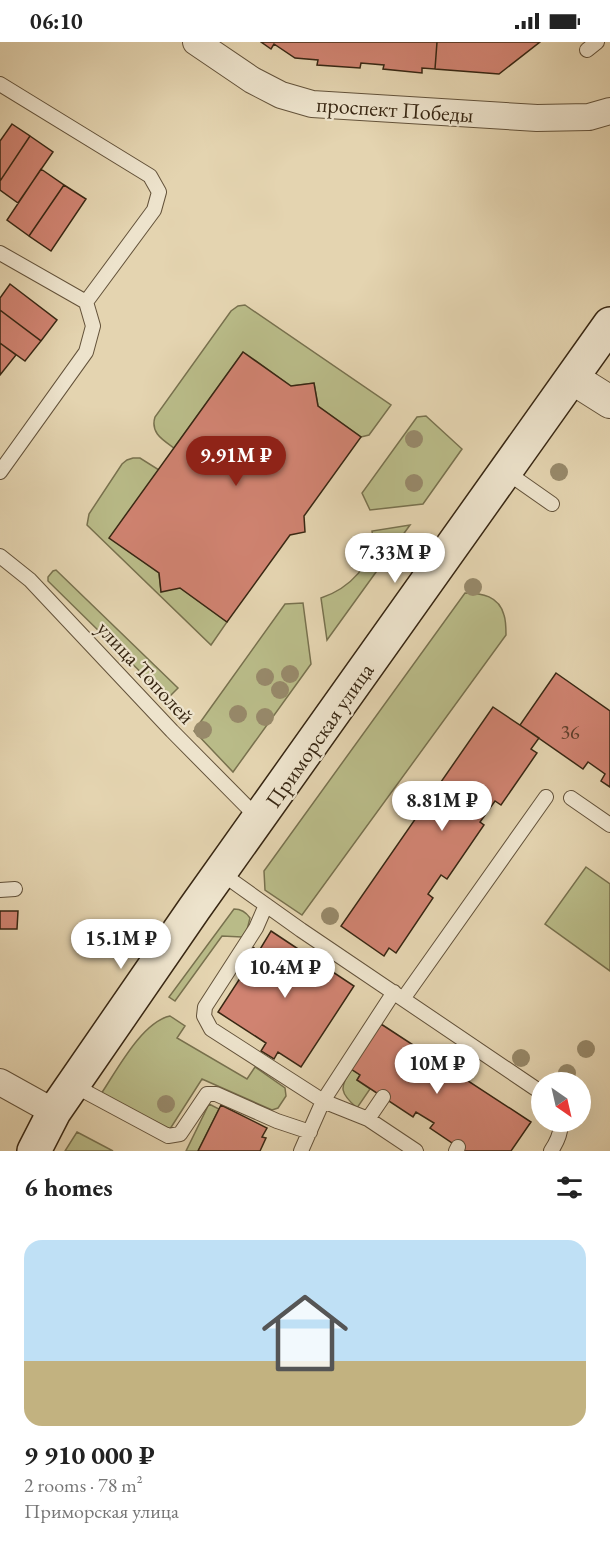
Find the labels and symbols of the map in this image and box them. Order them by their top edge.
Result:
street label: проспект Победы [316,90,474,129]
pin: 9.91M ₽ [181,436,291,487]
pin: 7.33M ₽ [340,533,450,584]
street label: улица Тополей [90,614,201,731]
street label: Приморская улица [259,657,380,813]
house number: 36 [560,719,580,745]
pin: 8.81M ₽ [387,781,497,832]
pin: 15.1M ₽ [66,919,176,970]
pin: 10.4M ₽ [230,948,340,999]
pin: 10M ₽ [395,1044,479,1095]
north arrow [531,1072,591,1132]

